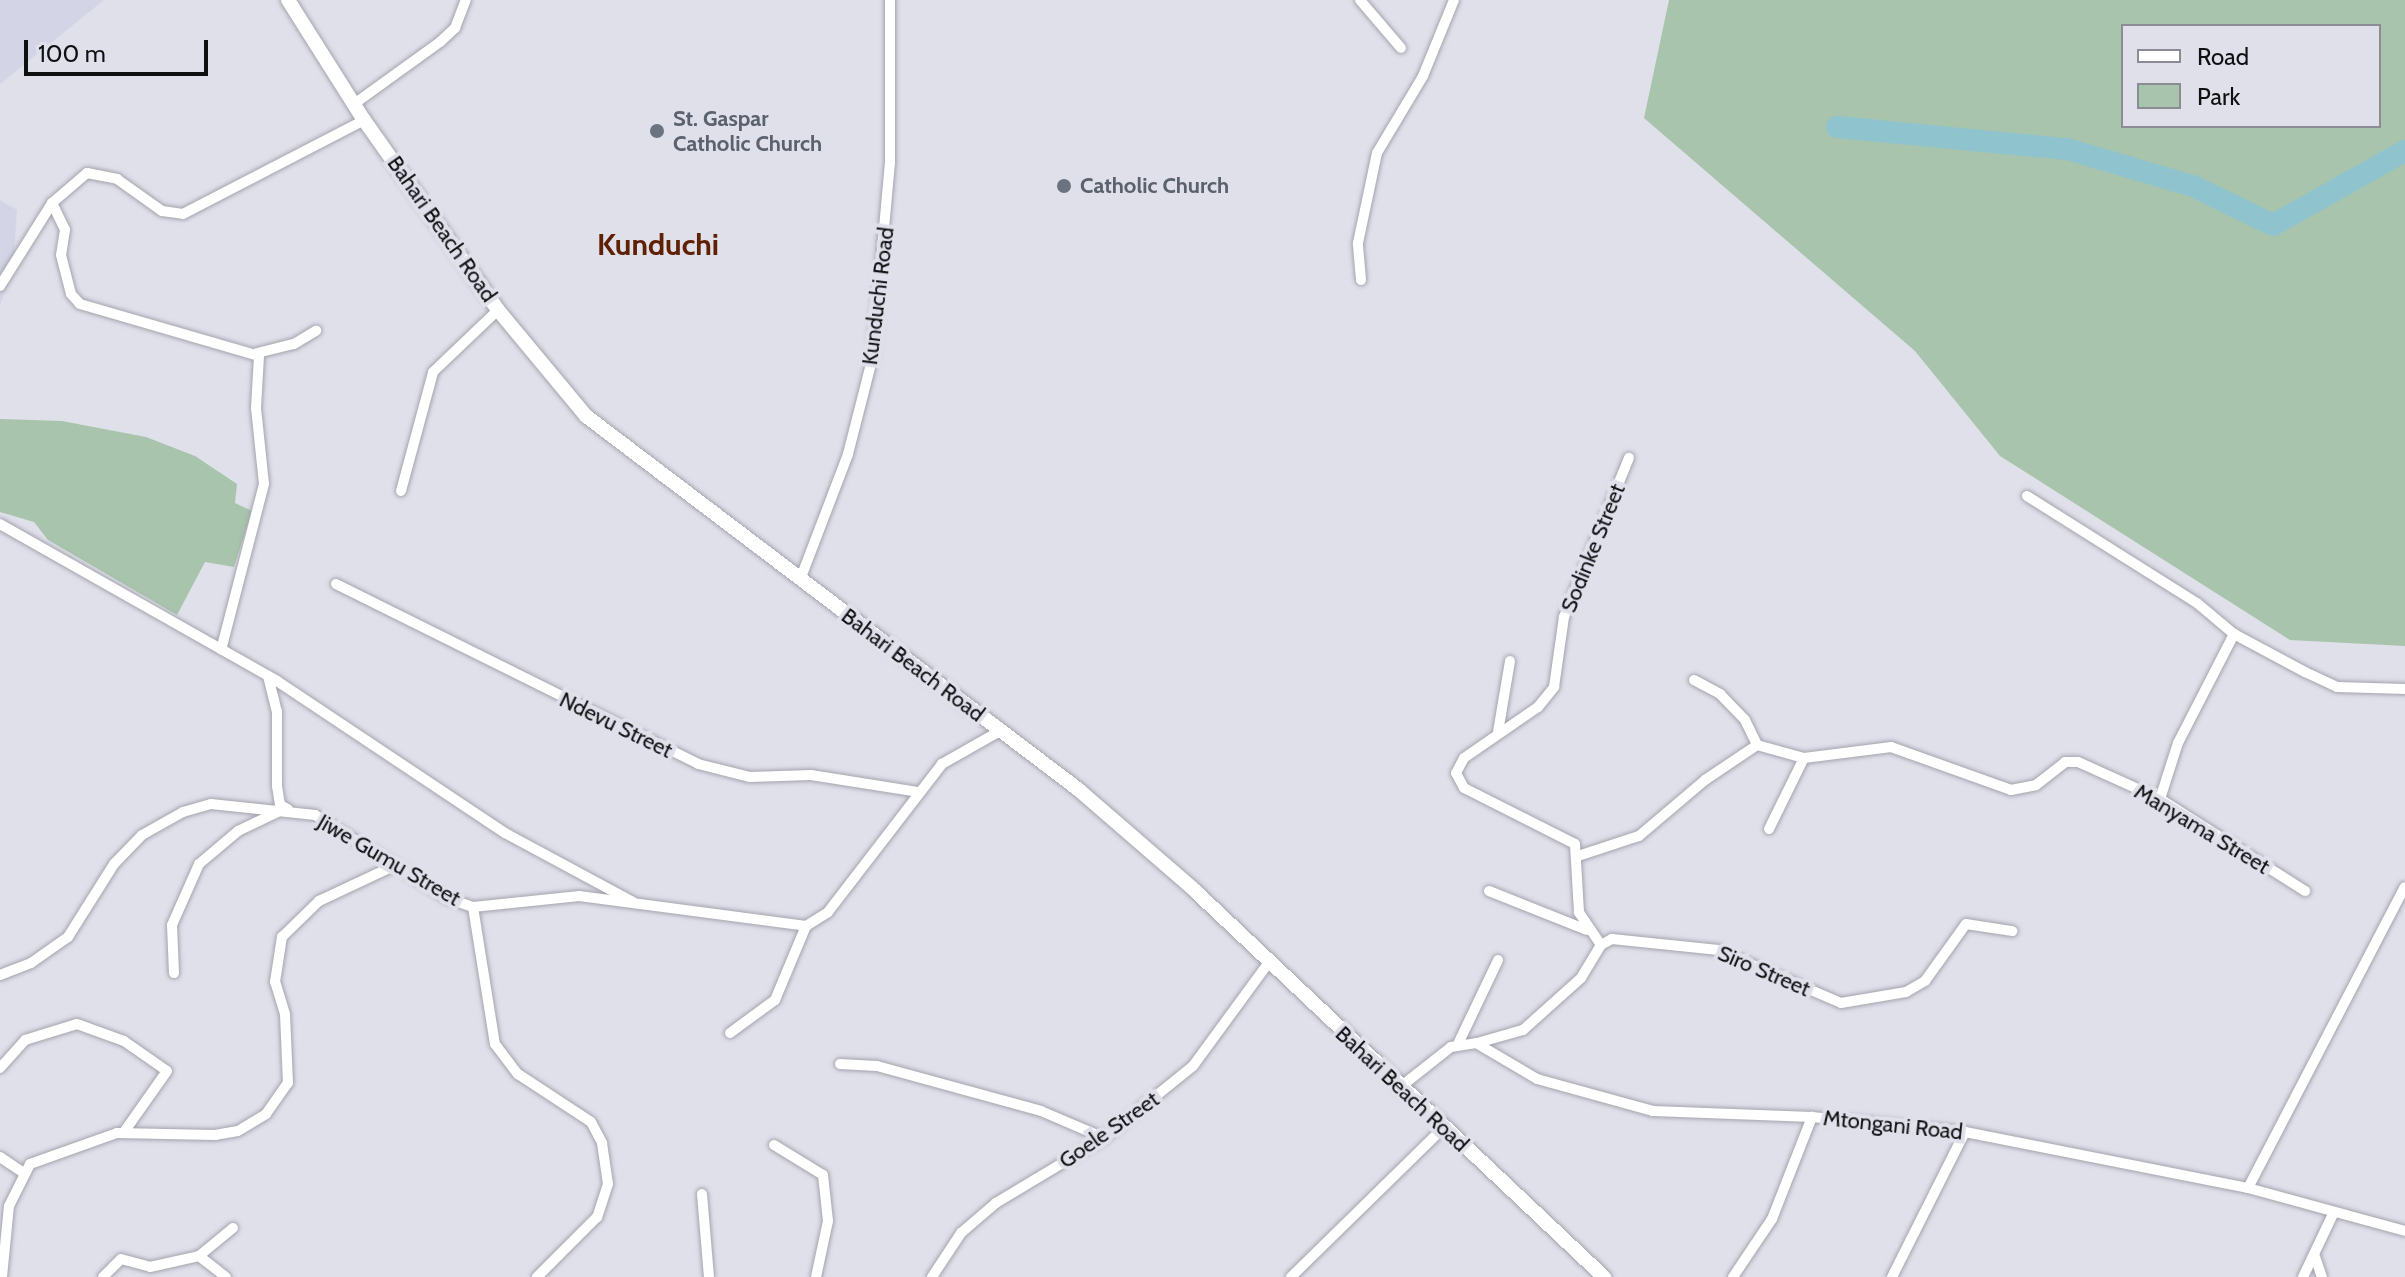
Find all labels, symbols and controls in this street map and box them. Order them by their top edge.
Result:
scale bar [28,24,212,74]
legend [2121,24,2381,128]
text: 100 m [38,39,106,68]
text: Road [2197,42,2249,71]
text: Park [2197,82,2240,111]
place label: St. Gaspar Catholic Church [673,105,822,156]
marker: St. Gaspar Catholic Church [648,122,666,140]
street label: Bahari Beach Road [382,151,502,307]
place label: Catholic Church [1080,173,1229,199]
marker: Catholic Church [1055,177,1073,195]
street label: Kunduchi Road [856,226,900,366]
district label: Kunduchi [597,227,719,263]
street label: Sodinke Street [1555,480,1631,616]
street label: Bahari Beach Road [836,603,990,727]
street label: Ndevu Street [555,686,677,764]
street label: Manyama Street [2130,778,2274,880]
street label: Jiwe Gumu Street [313,808,465,912]
street label: Siro Street [1714,940,1814,1002]
street label: Bahari Beach Road [1330,1021,1474,1157]
street label: Goele Street [1054,1086,1164,1174]
street label: Mtongani Road [1822,1105,1964,1145]

